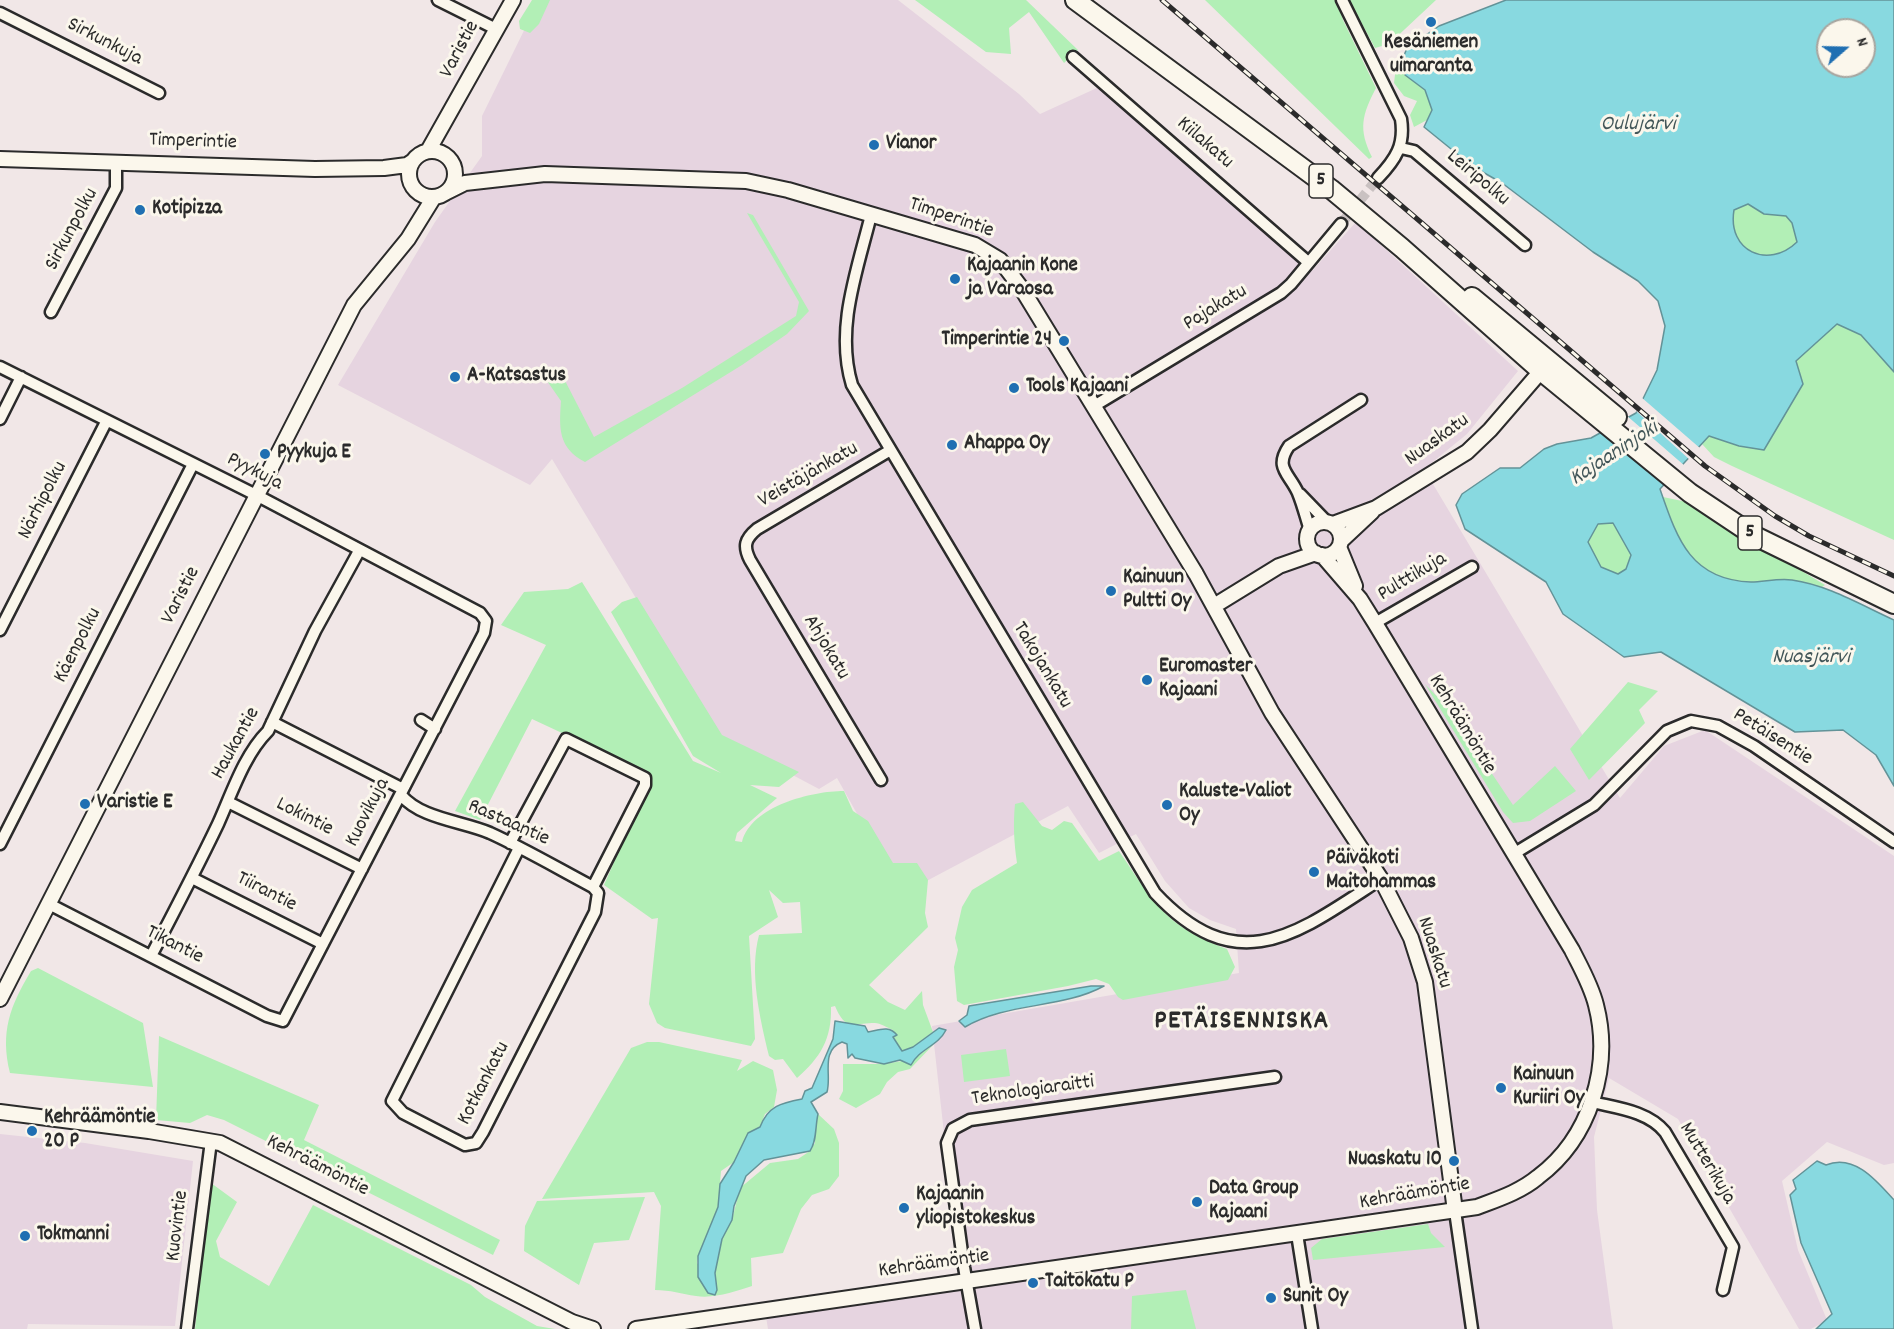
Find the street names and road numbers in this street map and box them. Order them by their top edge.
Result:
street label: Sirkunkuja [62,13,146,73]
street label: Varistie [435,17,487,83]
street label: Kiilakatu [1170,112,1238,176]
street label: Timperintie [149,129,237,157]
street label: Leiripolku [1440,145,1514,213]
road number: 5 [1309,164,1333,198]
street label: Sirkunpolku [41,184,105,276]
street label: Timperintie [905,193,997,245]
street label: Pajakatu [1180,280,1252,338]
street label: Nuaskatu [1401,409,1475,473]
street label: Veistäjänkatu [755,437,863,515]
street label: Pyykuja [222,448,286,498]
street label: Närhipolku [14,458,74,544]
road number: 5 [1738,516,1762,550]
street label: Pulttikuja [1374,548,1452,608]
street label: Varistie [157,563,207,629]
street label: Käenpolku [49,604,109,688]
street label: Ahjokatu [796,611,854,685]
street label: Takojankatu [1005,618,1077,714]
street label: Kehräämöntie [1421,671,1501,779]
street label: Haukantie [207,703,267,785]
street label: Petäisentie [1727,704,1817,772]
street label: Kuovikuja [341,774,397,852]
street label: Lokintie [271,793,337,843]
street label: Rastaantie [463,795,553,853]
street label: Tiirantie [232,867,300,919]
street label: Nuaskatu [1410,914,1456,992]
street label: Tikantie [141,921,207,971]
street label: Kotkankatu [453,1038,517,1130]
street label: Teknologiaraitti [970,1071,1096,1113]
street label: Mutterikuja [1672,1119,1740,1209]
street label: Kehräämöntie [262,1130,372,1204]
street label: Kehräämöntie [1358,1173,1472,1217]
street label: Kuovintie [162,1189,196,1263]
street label: Kehräämöntie [877,1245,991,1285]

